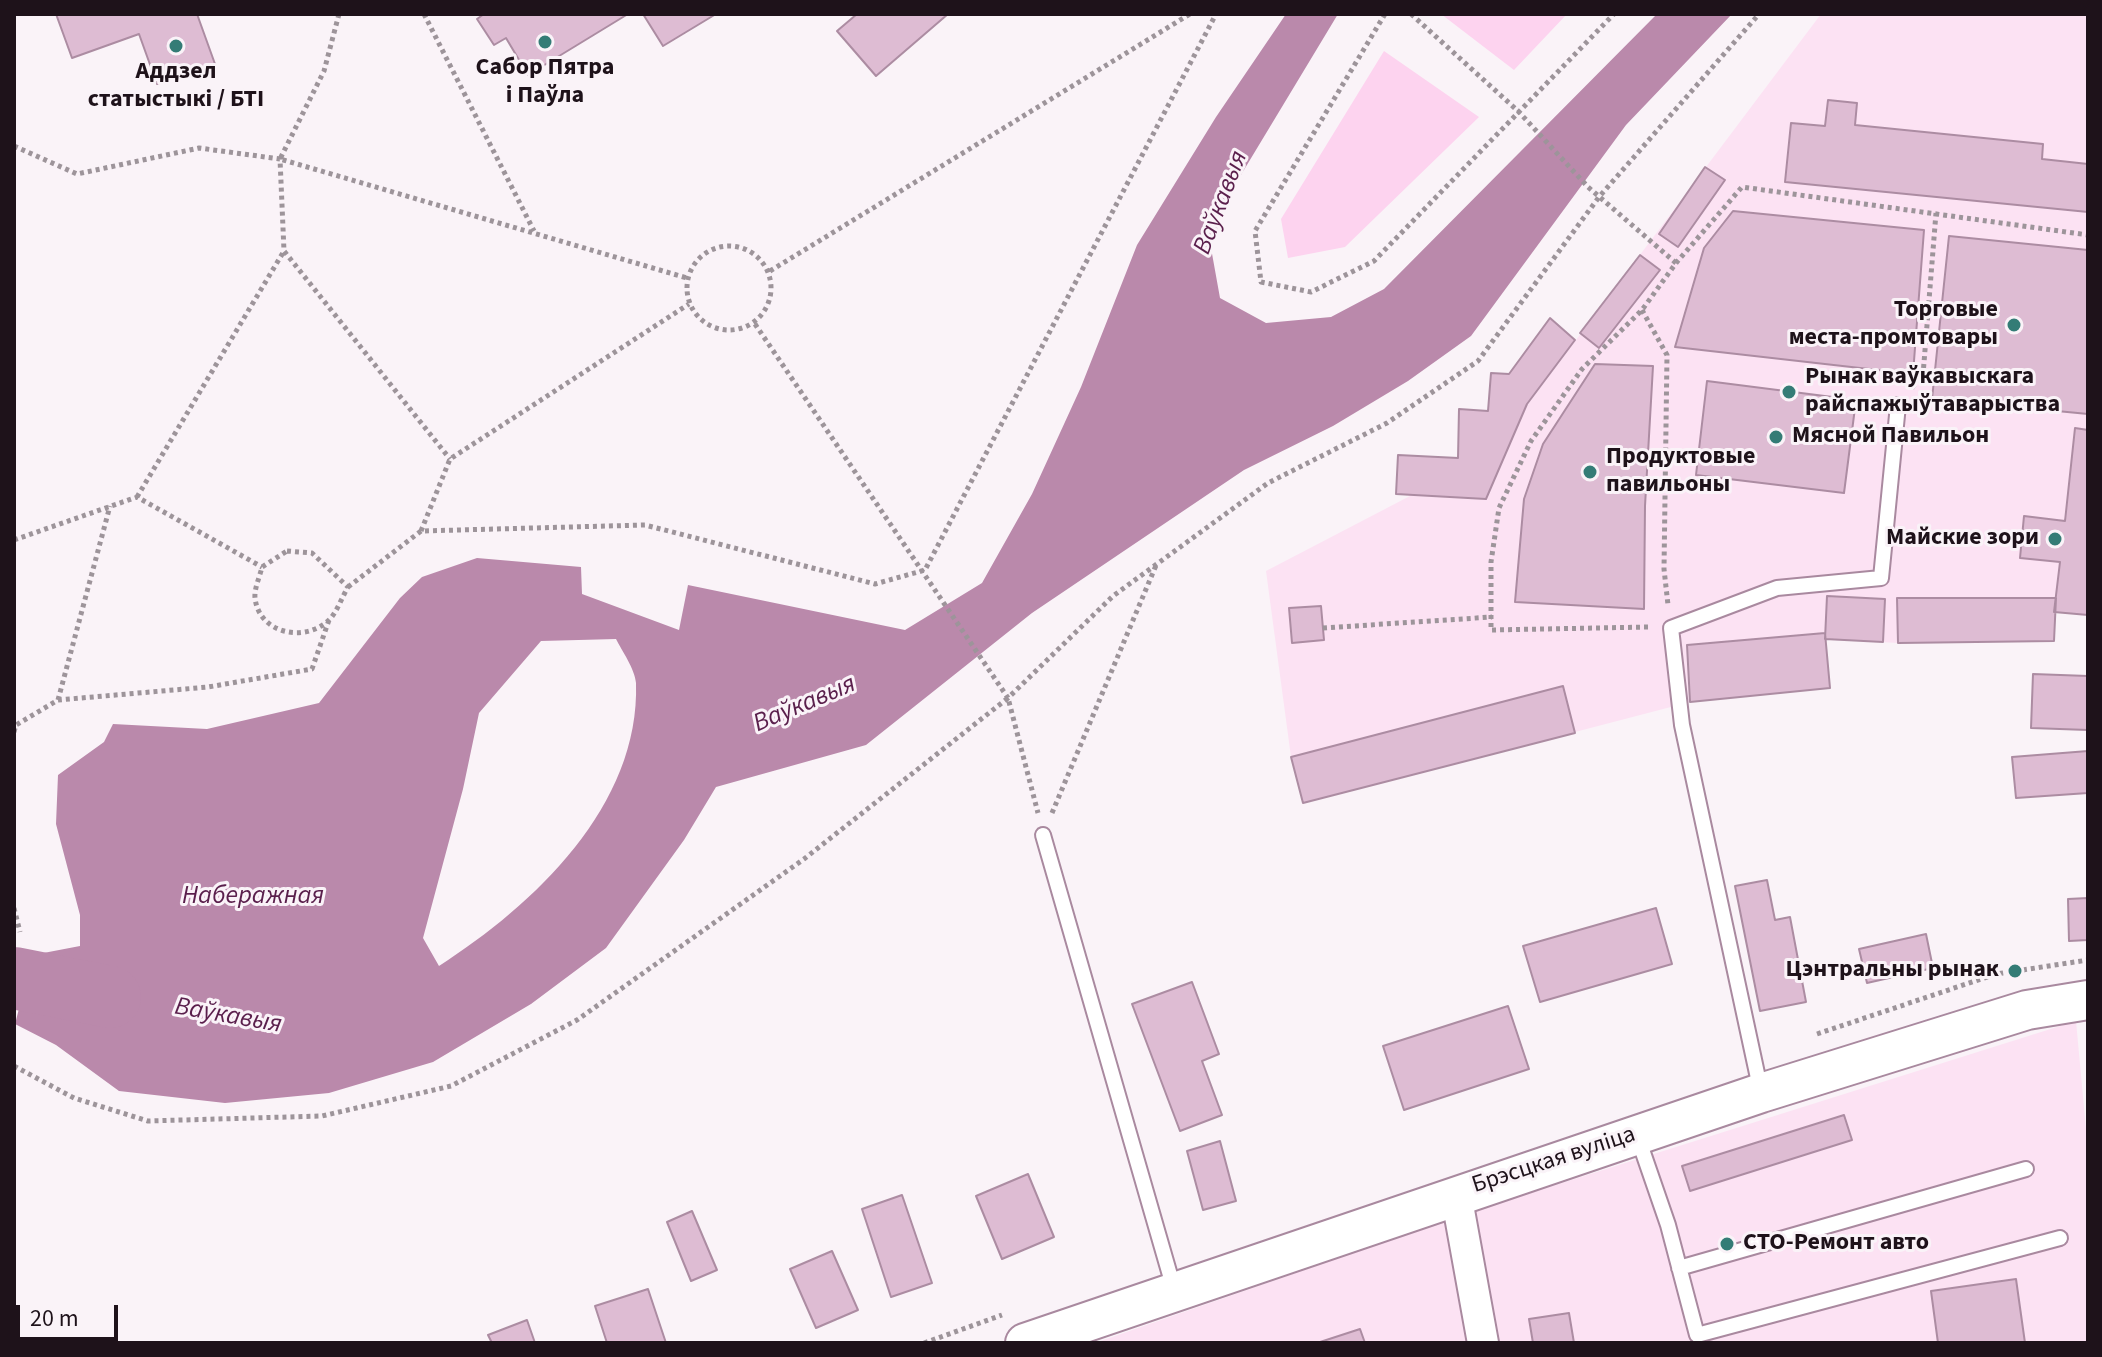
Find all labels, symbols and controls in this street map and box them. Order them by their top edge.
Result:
marker: Сабор Пятра і Паўла [536,33,554,51]
marker: Аддзел статыстыкі / БТІ [167,37,185,55]
place label: Сабор Пятра і Паўла [476,55,614,111]
place label: Аддзел статыстыкі / БТІ [88,59,264,115]
water label: Ваўкавыя [1188,147,1256,259]
place label: Торговые места-промтовары [1789,297,1998,353]
marker: Торговые места-промтовары [2005,316,2023,334]
place label: Рынак ваўкавыскага райспажыўтаварыства [1805,364,2060,420]
marker: Рынак ваўкавыскага райспажыўтаварыства [1780,383,1798,401]
place label: Мясной Павильон [1792,423,1989,451]
marker: Мясной Павильон [1767,428,1785,446]
place label: Продуктовые павильоны [1606,444,1755,500]
marker: Продуктовые павильоны [1581,463,1599,481]
place label: Майские зори [1886,525,2039,553]
marker: Майские зори [2046,530,2064,548]
water label: Ваўкавыя [749,669,861,741]
water label: Наберажная [182,881,324,913]
place label: Цэнтральны рынак [1786,957,1999,985]
marker: Цэнтральны рынак [2006,962,2024,980]
water label: Ваўкавыя [172,992,284,1042]
street label: Брэсцкая вуліца [1469,1121,1639,1201]
place label: СТО-Ремонт авто [1743,1230,1929,1258]
marker: СТО-Ремонт авто [1718,1235,1736,1253]
scale bar [20,1289,122,1339]
text: 20 m [30,1301,79,1336]

